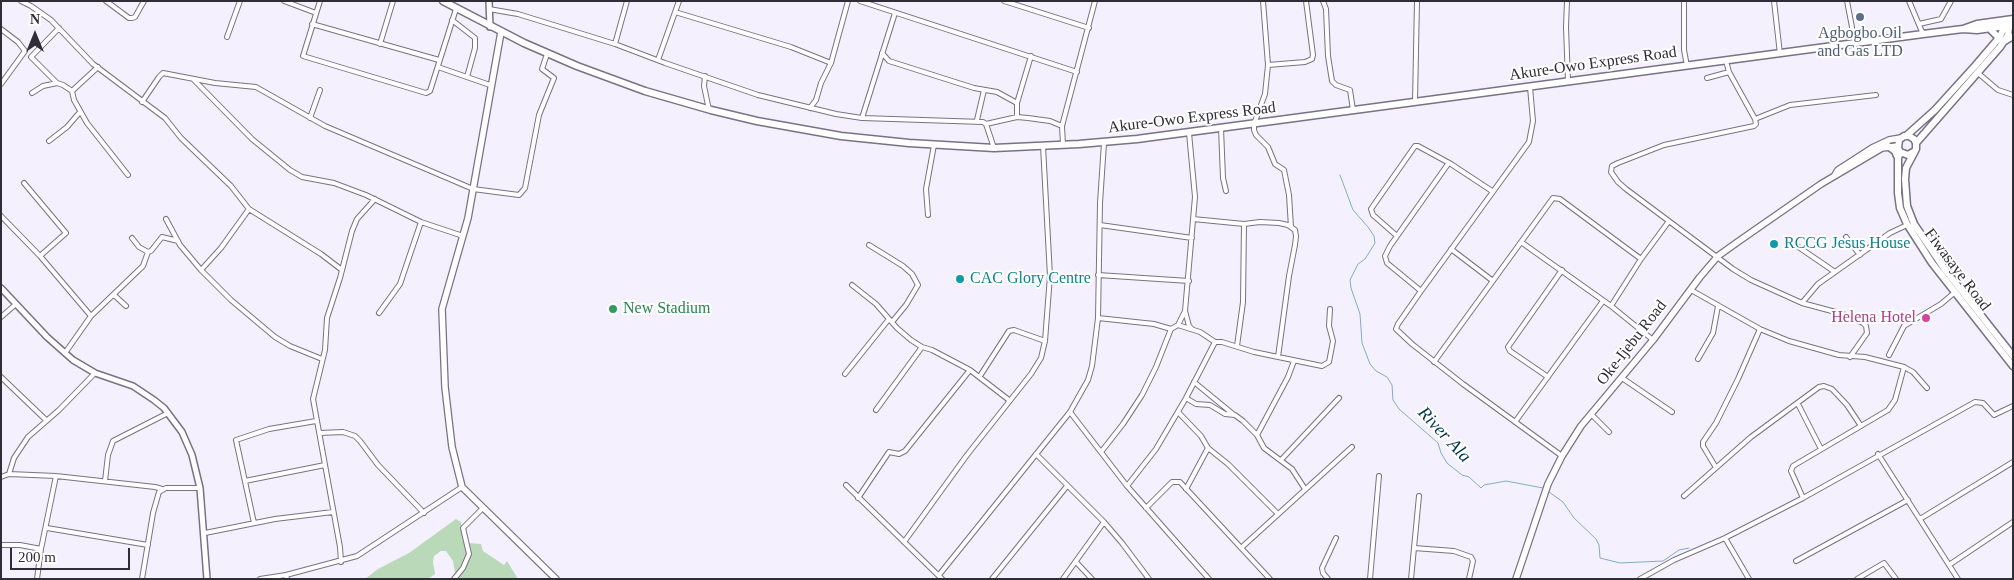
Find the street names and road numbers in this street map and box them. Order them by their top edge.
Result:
street label: Akure-Owo Express Road [1508,43,1678,85]
street label: Akure-Owo Express Road [1107,98,1277,138]
street label: Fiwasaye Road [1920,225,1994,315]
street label: Oke-Ijebu Road [1593,297,1671,389]

